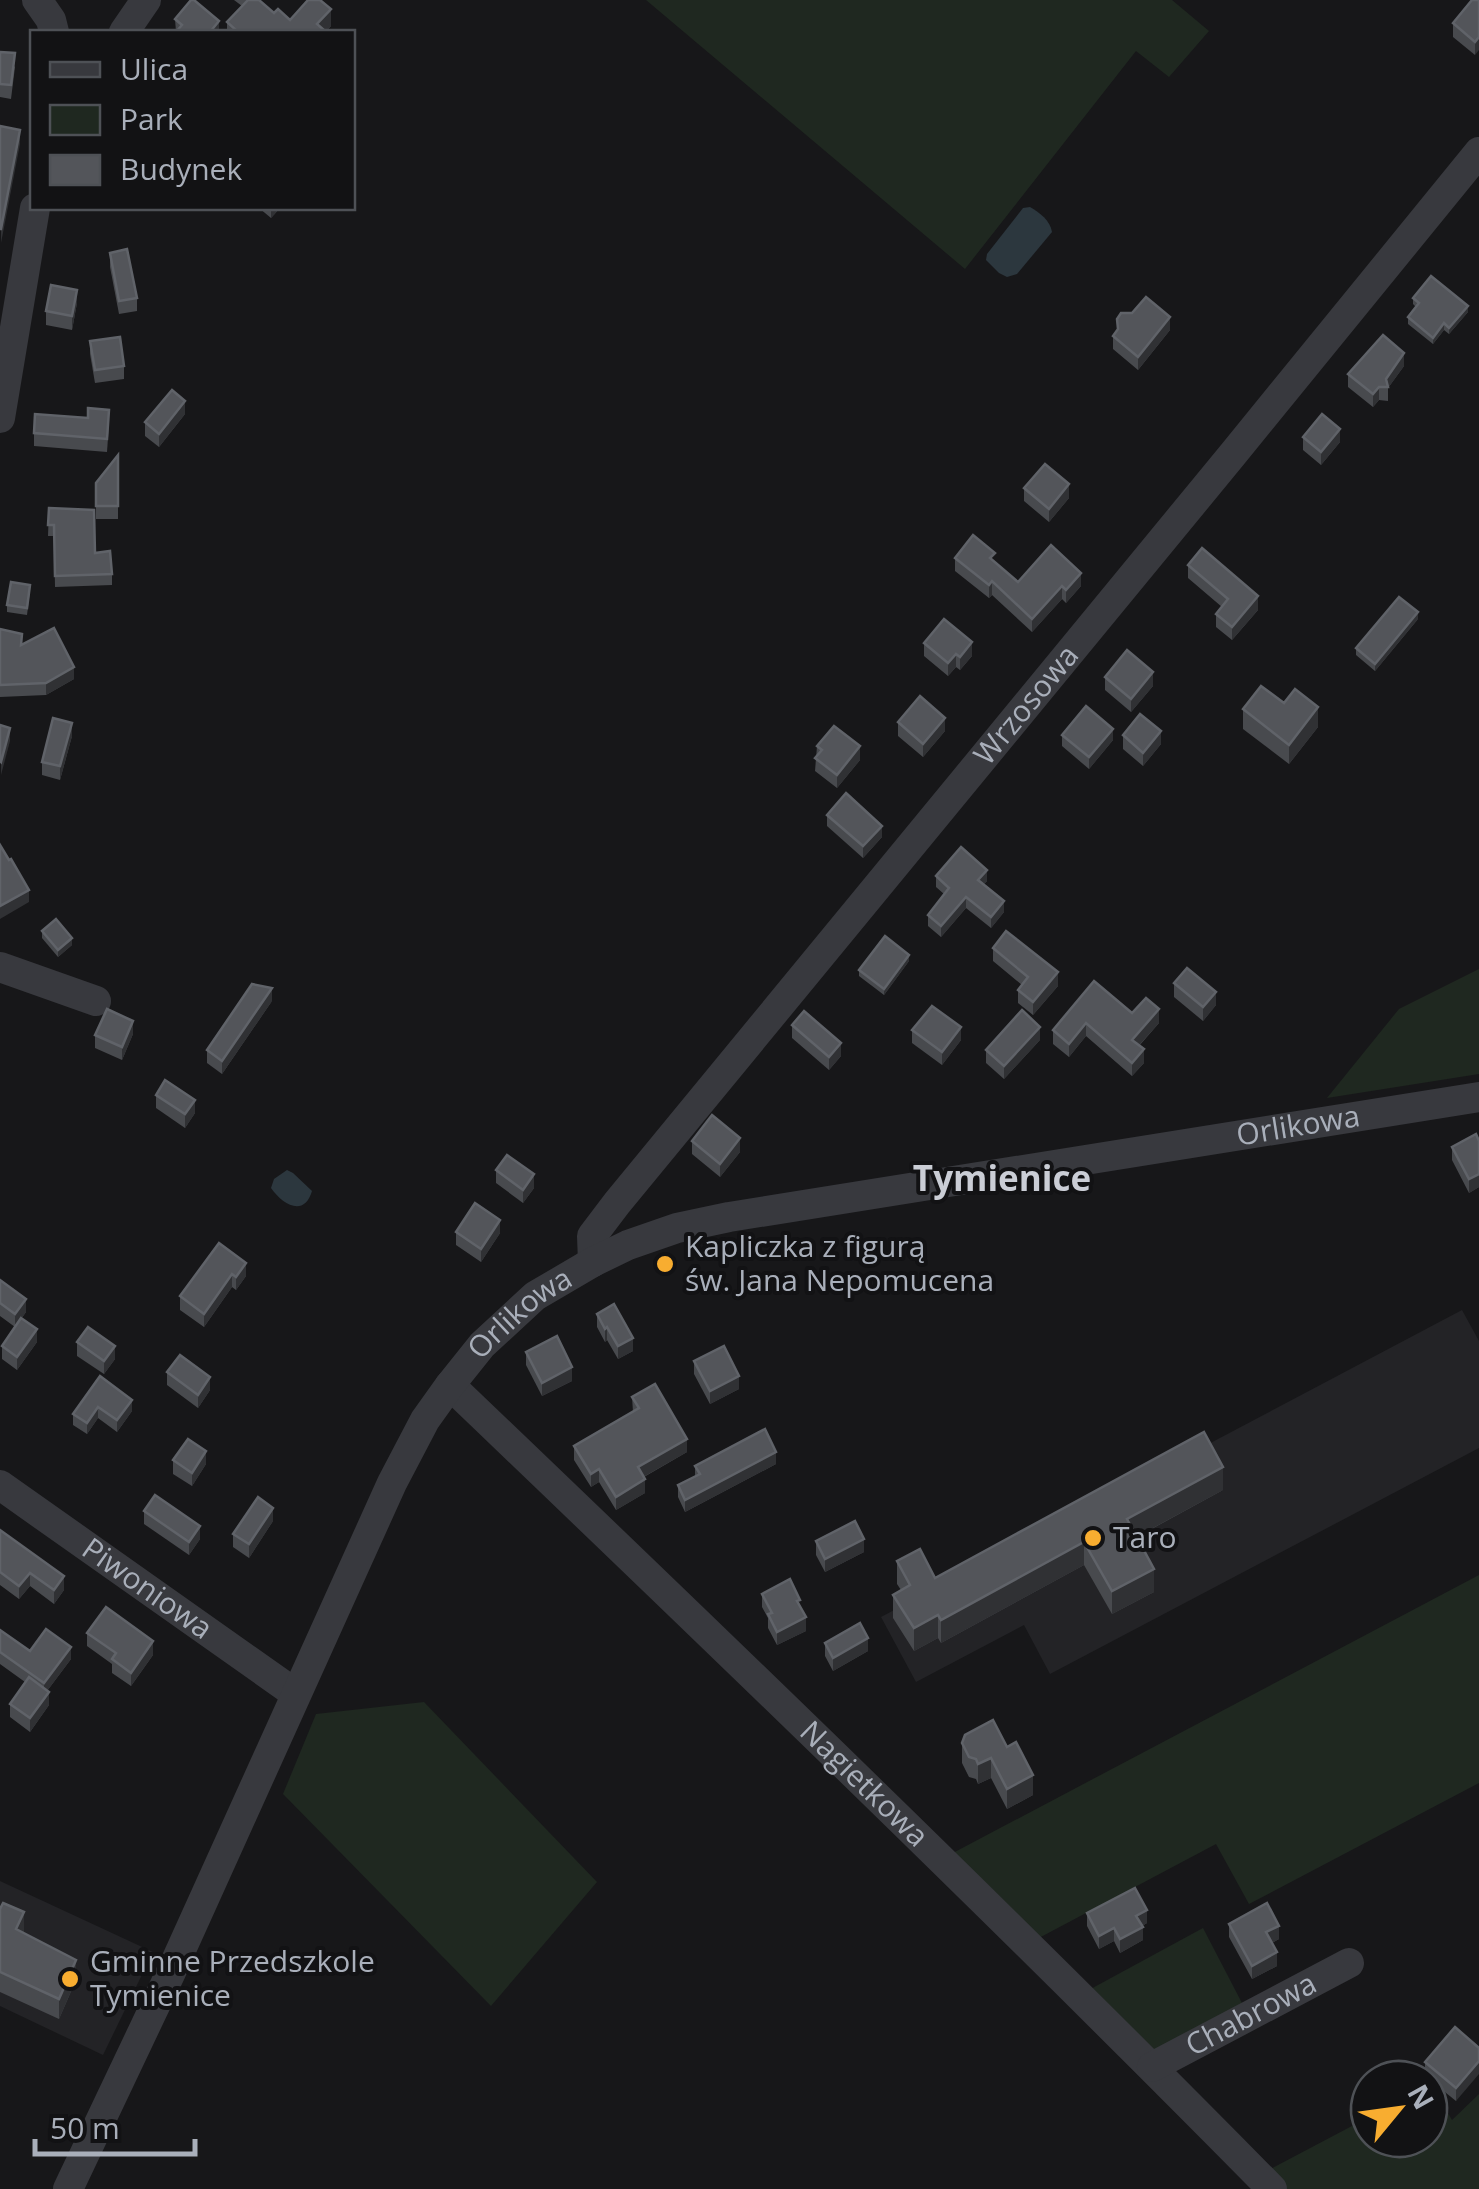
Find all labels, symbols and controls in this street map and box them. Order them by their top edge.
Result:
legend [30,30,355,210]
text: Ulica [120,48,188,89]
text: Park [120,98,183,139]
text: Budynek [120,148,242,189]
street label: Wrzosowa [964,635,1087,773]
street label: Orlikowa [1233,1094,1363,1155]
district label: Tymienice [913,1154,1091,1201]
place label: Kapliczka z figurą św. Jana Nepomucena [685,1225,994,1300]
marker: Kapliczka z figurą św. Jana Nepomucena [654,1253,676,1275]
street label: Orlikowa [457,1257,579,1367]
place label: Taro [1113,1516,1177,1557]
street label: Piwoniowa [74,1527,221,1648]
marker: Taro [1082,1527,1104,1549]
street label: Nagietkowa [792,1711,938,1855]
place label: Gminne Przedszkole Tymienice [90,1940,375,2015]
street label: Chabrowa [1178,1962,1323,2065]
marker: Gminne Przedszkole Tymienice [59,1968,81,1990]
north arrow [1349,2059,1449,2159]
text: N [1400,2077,1444,2116]
scale bar [35,2094,195,2156]
text: 50 m [50,2107,120,2148]

